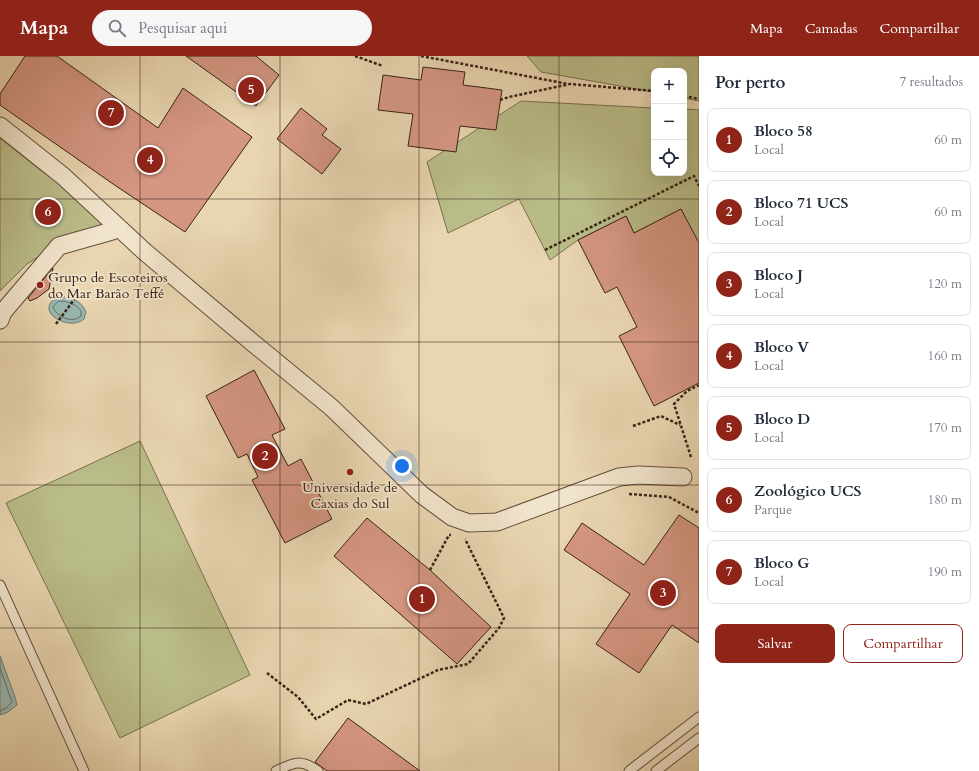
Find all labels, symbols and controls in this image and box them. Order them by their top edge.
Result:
search box [92,10,372,46]
text: Mapa [20,15,68,41]
icon: search [106,17,128,39]
text: Pesquisar aqui [138,18,227,38]
text: Mapa [750,19,783,38]
text: Camadas [805,19,858,38]
text: Compartilhar [880,19,959,38]
map controls [651,68,687,176]
button: + [651,68,687,104]
text: Por perto [715,71,785,94]
text: 7 resultados [899,73,963,91]
pin: 5 [238,75,264,105]
pin: 7 [98,98,124,128]
button: − [651,104,687,140]
text: Bloco 58 [754,121,813,141]
text: 1 [726,131,732,149]
text: 60 m [934,131,962,149]
button: locate [651,140,687,176]
text: Local [754,141,784,159]
pin: 4 [137,145,163,175]
text: Bloco 71 UCS [754,193,849,213]
pin: 6 [35,197,61,227]
text: 2 [726,203,732,221]
text: 60 m [934,203,962,221]
text: Local [754,213,784,231]
text: Bloco J [754,265,803,285]
place label: Grupo de Escoteiros do Mar Barão Teffé [48,268,168,303]
text: 3 [726,275,732,293]
text: 120 m [928,275,962,293]
marker: Grupo de Escoteiros do Mar Barão Teffé [35,280,45,290]
text: Local [754,285,784,303]
text: Bloco V [754,337,809,357]
text: 4 [726,347,732,365]
text: 160 m [928,347,962,365]
text: Local [754,357,784,375]
text: Bloco D [754,409,810,429]
text: 5 [726,419,732,437]
text: 170 m [928,419,962,437]
text: Local [754,429,784,447]
pin: 2 [252,441,278,471]
your location [392,456,412,476]
marker: Universidade de Caxias do Sul [345,467,355,477]
place label: Universidade de Caxias do Sul [302,478,398,513]
text: Zoológico UCS [754,481,862,501]
text: 6 [726,491,732,509]
text: 180 m [928,491,962,509]
text: Parque [754,501,792,519]
text: Bloco G [754,553,810,573]
text: 7 [726,563,732,581]
text: 190 m [928,563,962,581]
text: Local [754,573,784,591]
pin: 3 [650,578,676,608]
pin: 1 [409,584,435,614]
button: Salvar [715,624,835,663]
button: Compartilhar [843,624,963,663]

